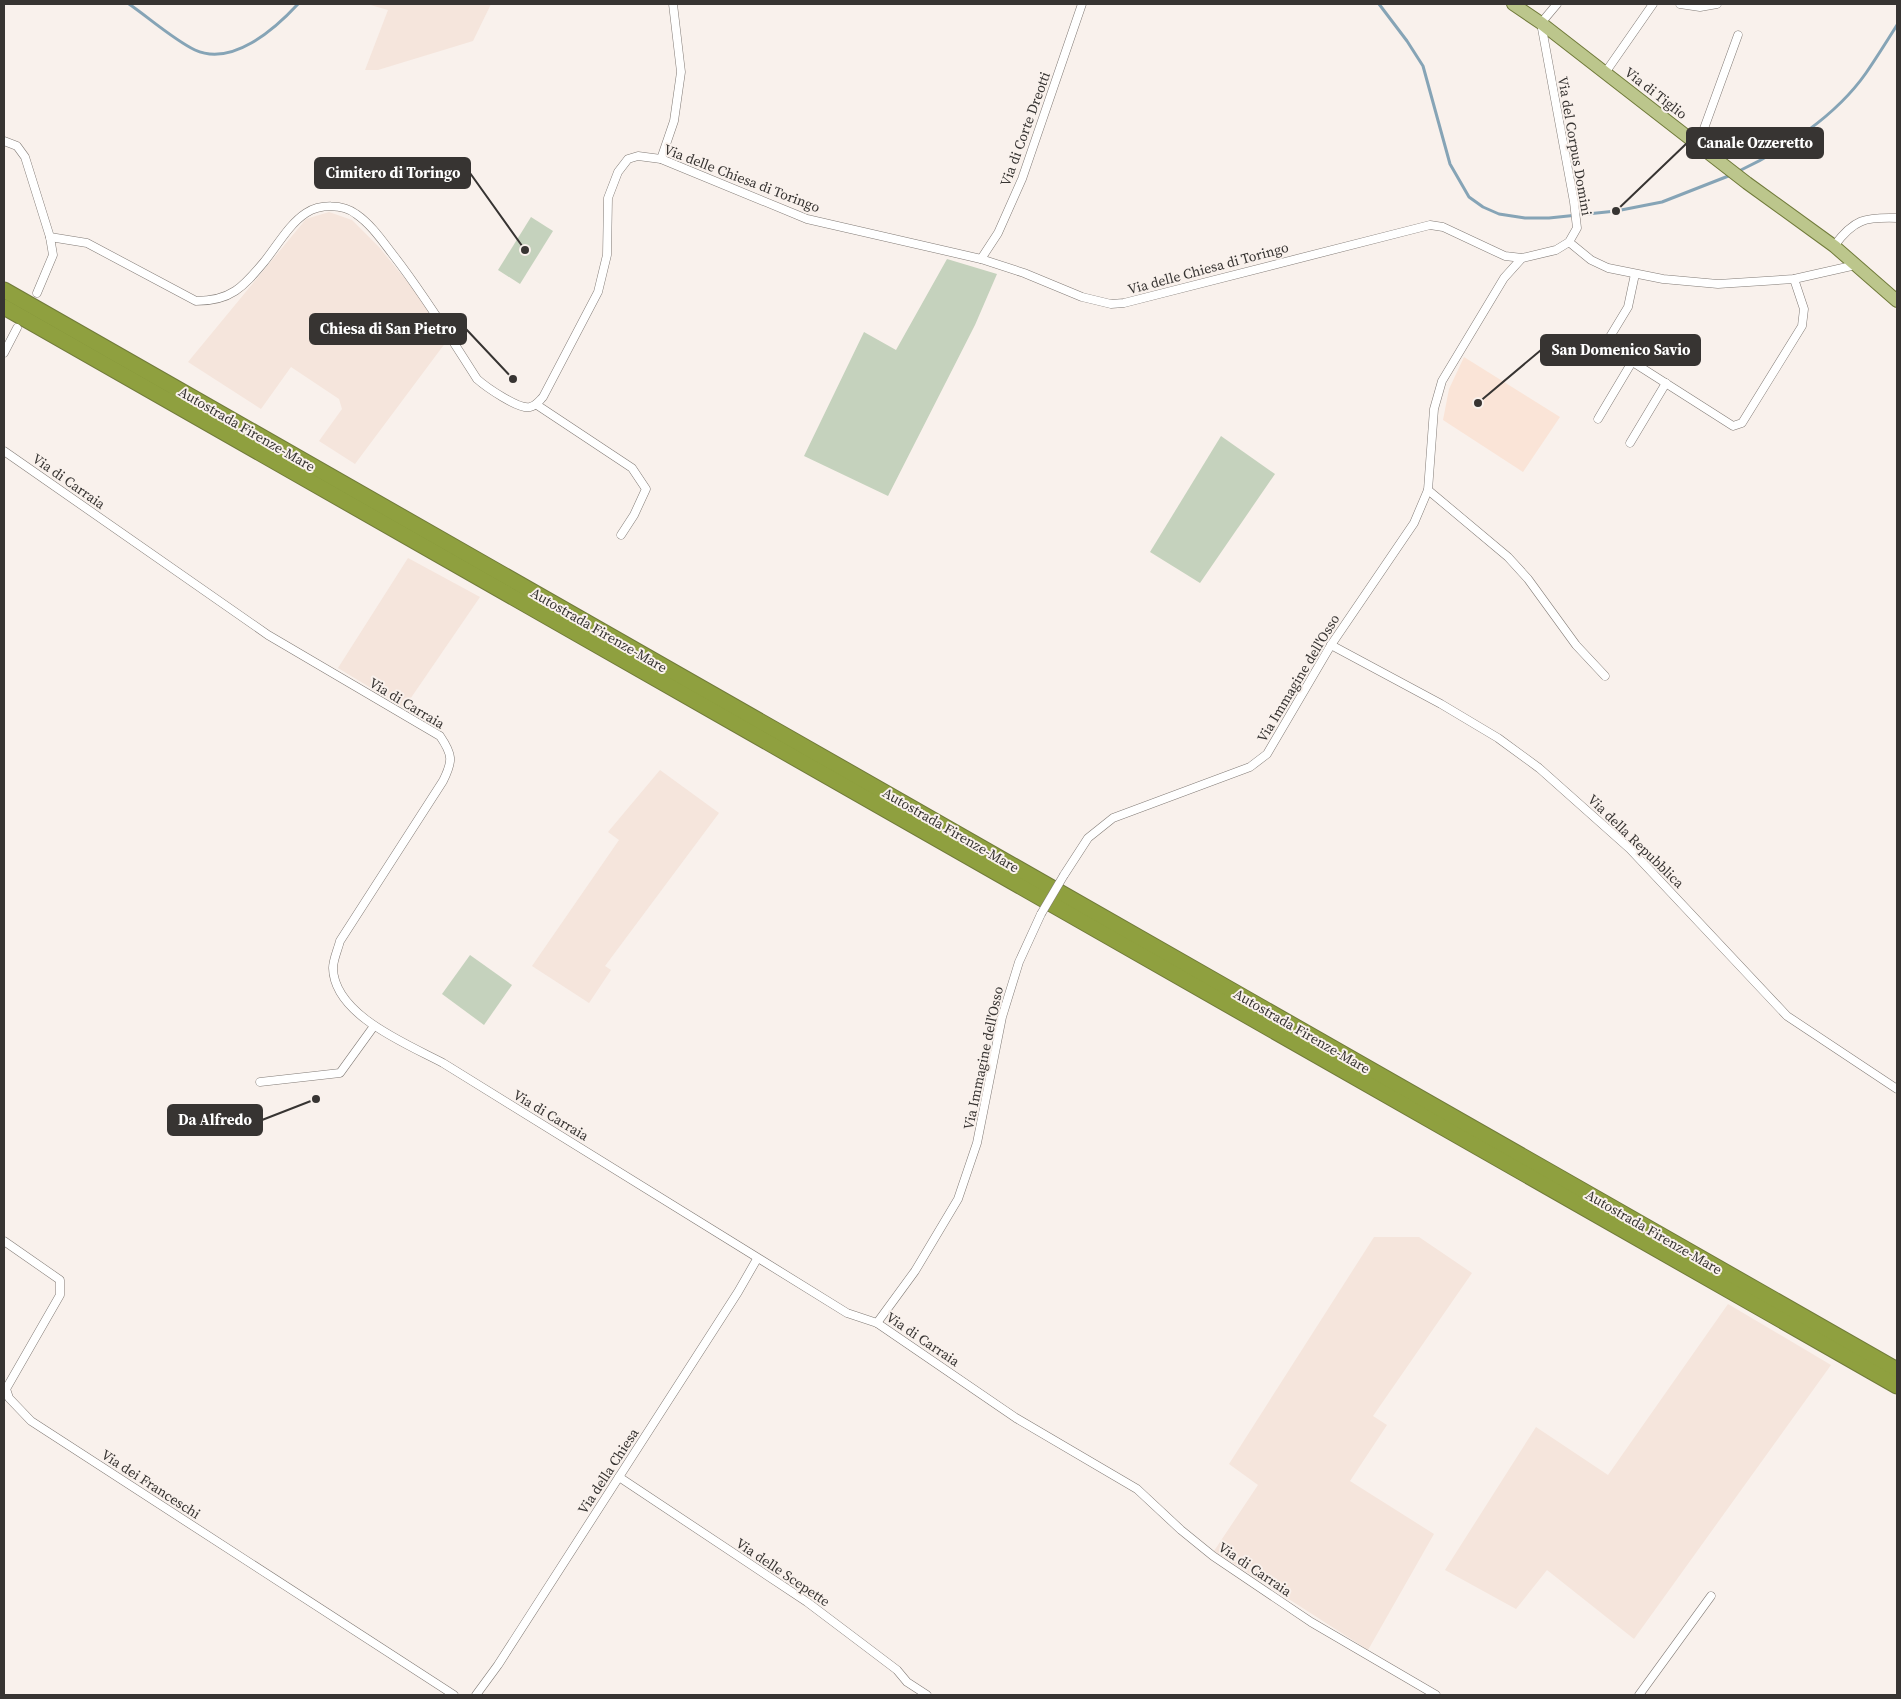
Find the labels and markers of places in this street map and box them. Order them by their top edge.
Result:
callout: Canale Ozzeretto [1687,128,1823,158]
callout: Cimitero di Toringo [315,158,470,188]
callout: Chiesa di San Pietro [310,314,466,344]
callout: San Domenico Savio [1541,335,1700,365]
callout: Da Alfredo [168,1105,262,1135]

